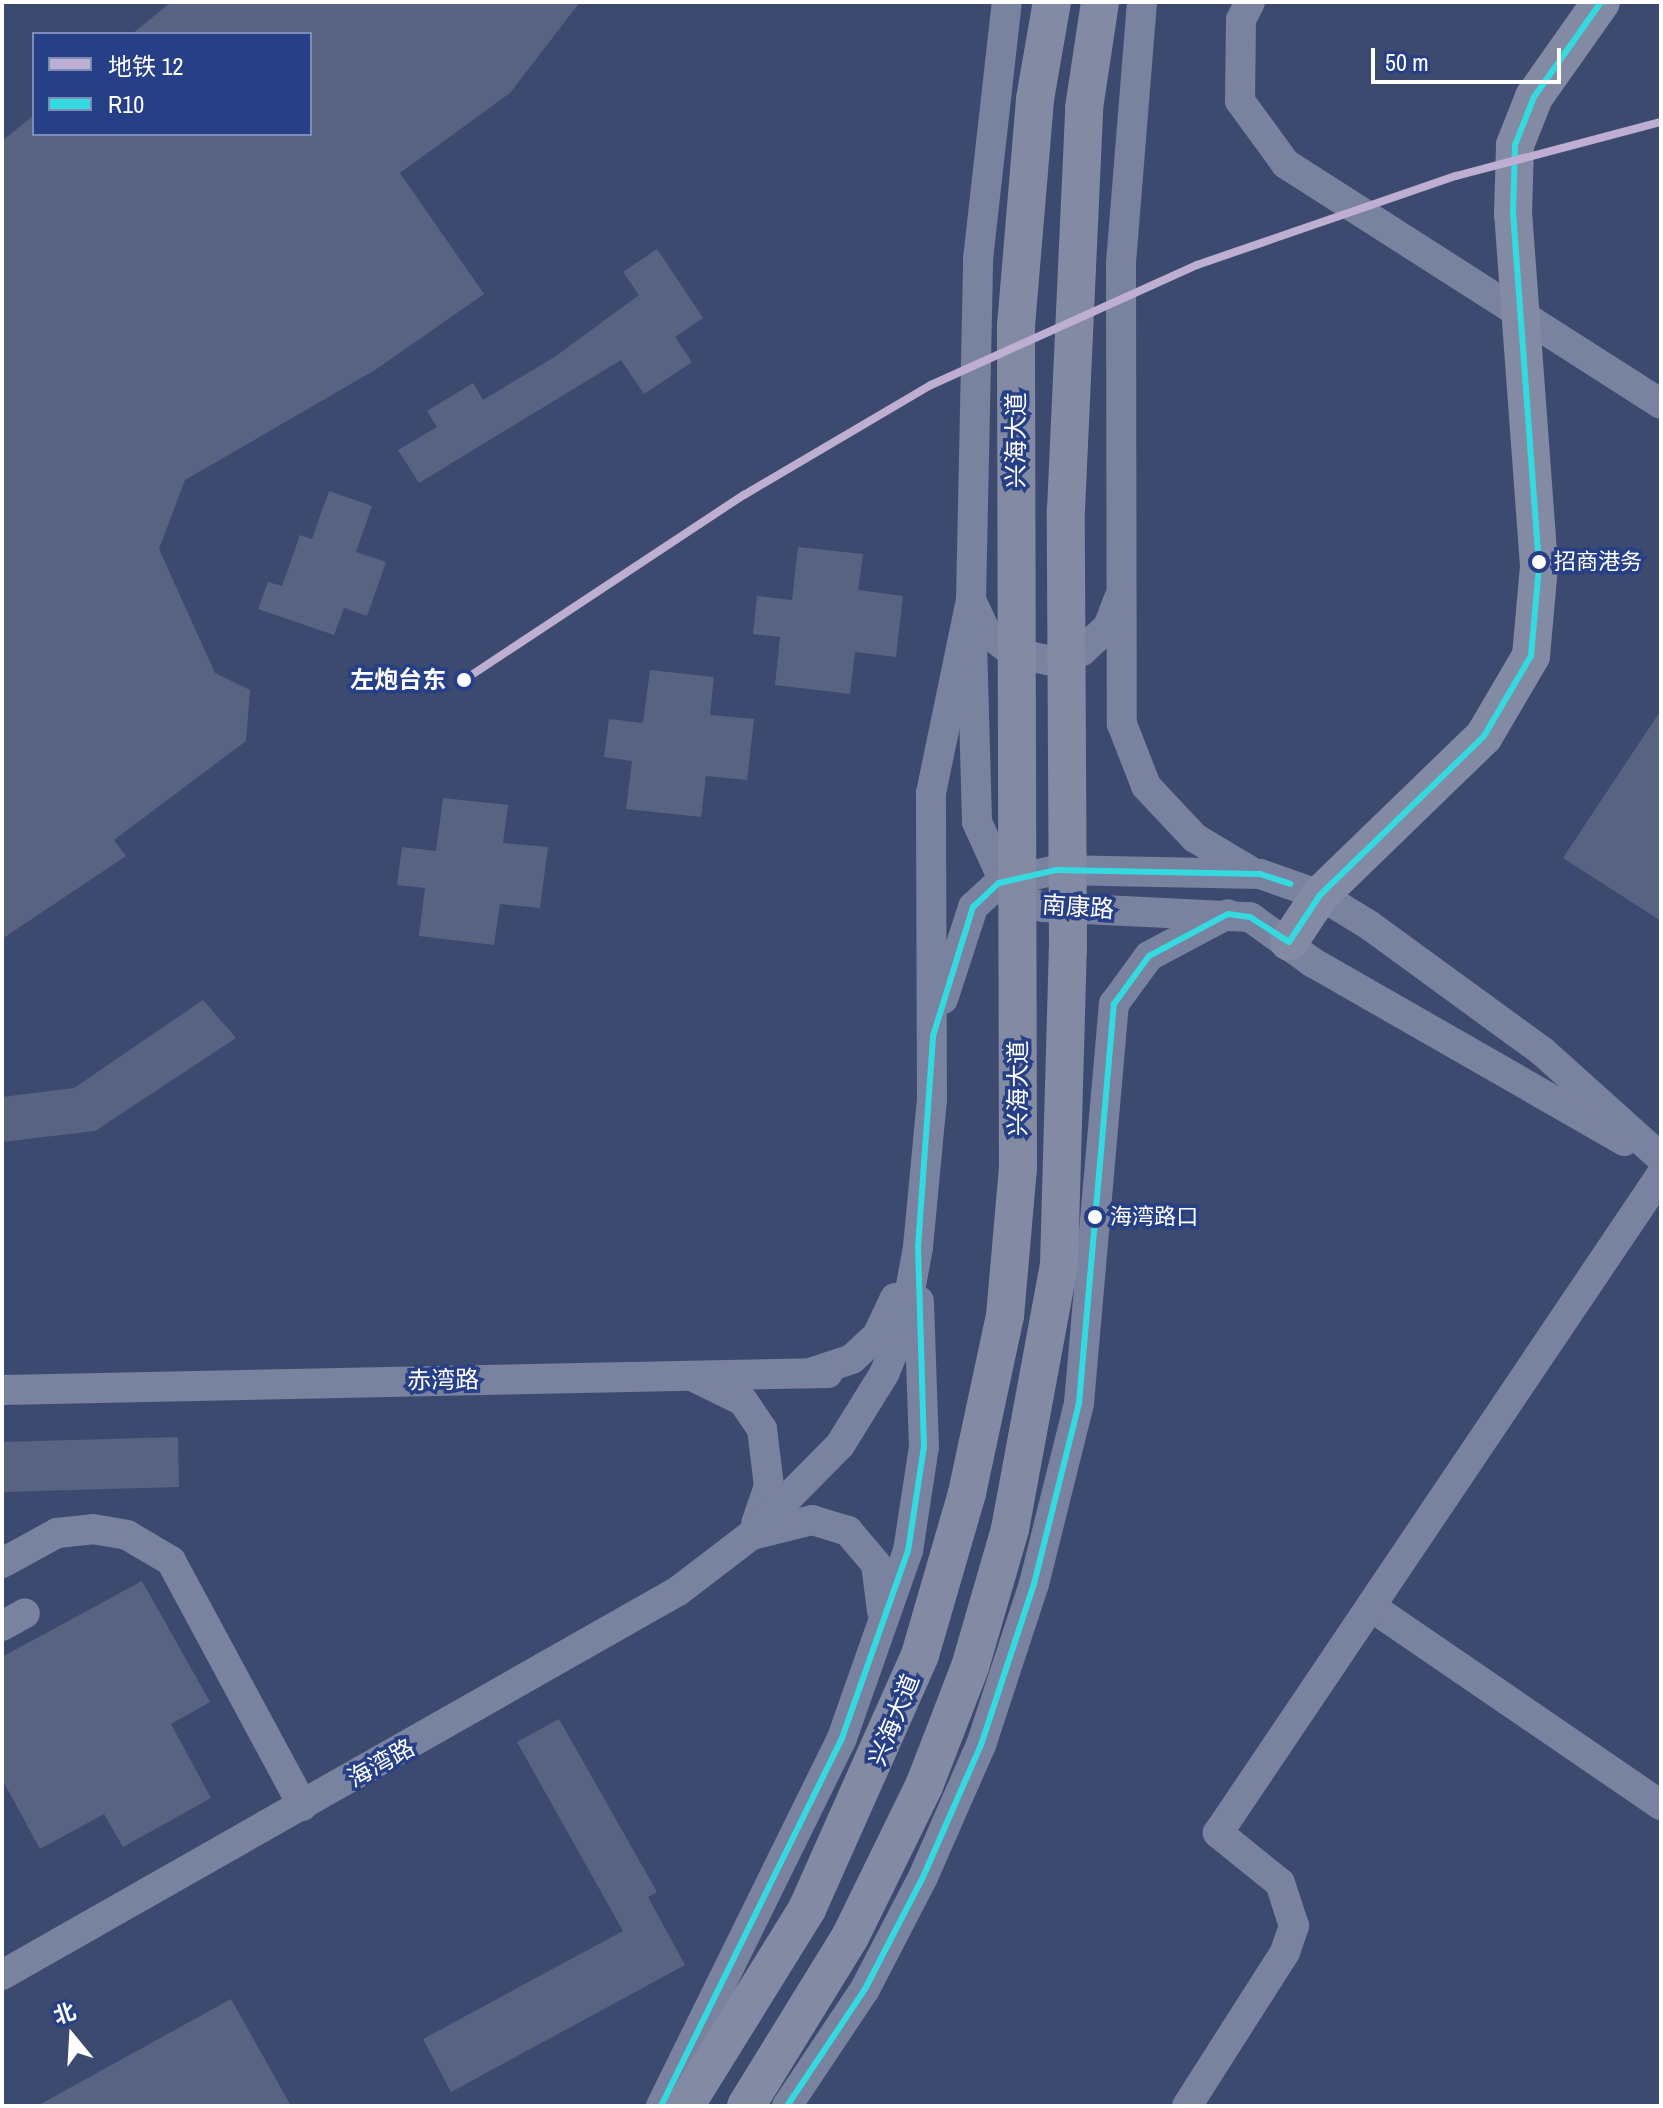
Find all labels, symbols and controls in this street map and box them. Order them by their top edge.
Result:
legend [32,32,312,136]
scale bar [1375,32,1565,82]
text: 50 m [1385,46,1429,78]
text: 地铁 12 [108,50,183,82]
text: R10 [108,88,144,120]
street label: 兴海大道 [1002,392,1030,488]
place label: 招商港务 [1554,549,1642,575]
marker: 招商港务 [1531,554,1547,570]
place label: 左炮台东 [350,666,446,694]
marker: 左炮台东 [453,669,475,691]
street label: 南康路 [1041,890,1115,924]
street label: 兴海大道 [1004,1040,1032,1136]
place label: 海湾路口 [1110,1204,1198,1230]
marker: 海湾路口 [1087,1209,1103,1225]
street label: 赤湾路 [407,1365,479,1395]
street label: 兴海大道 [863,1670,925,1770]
street label: 海湾路 [343,1733,419,1793]
north arrow [32,1996,112,2076]
text: 北 [49,1996,80,2031]

